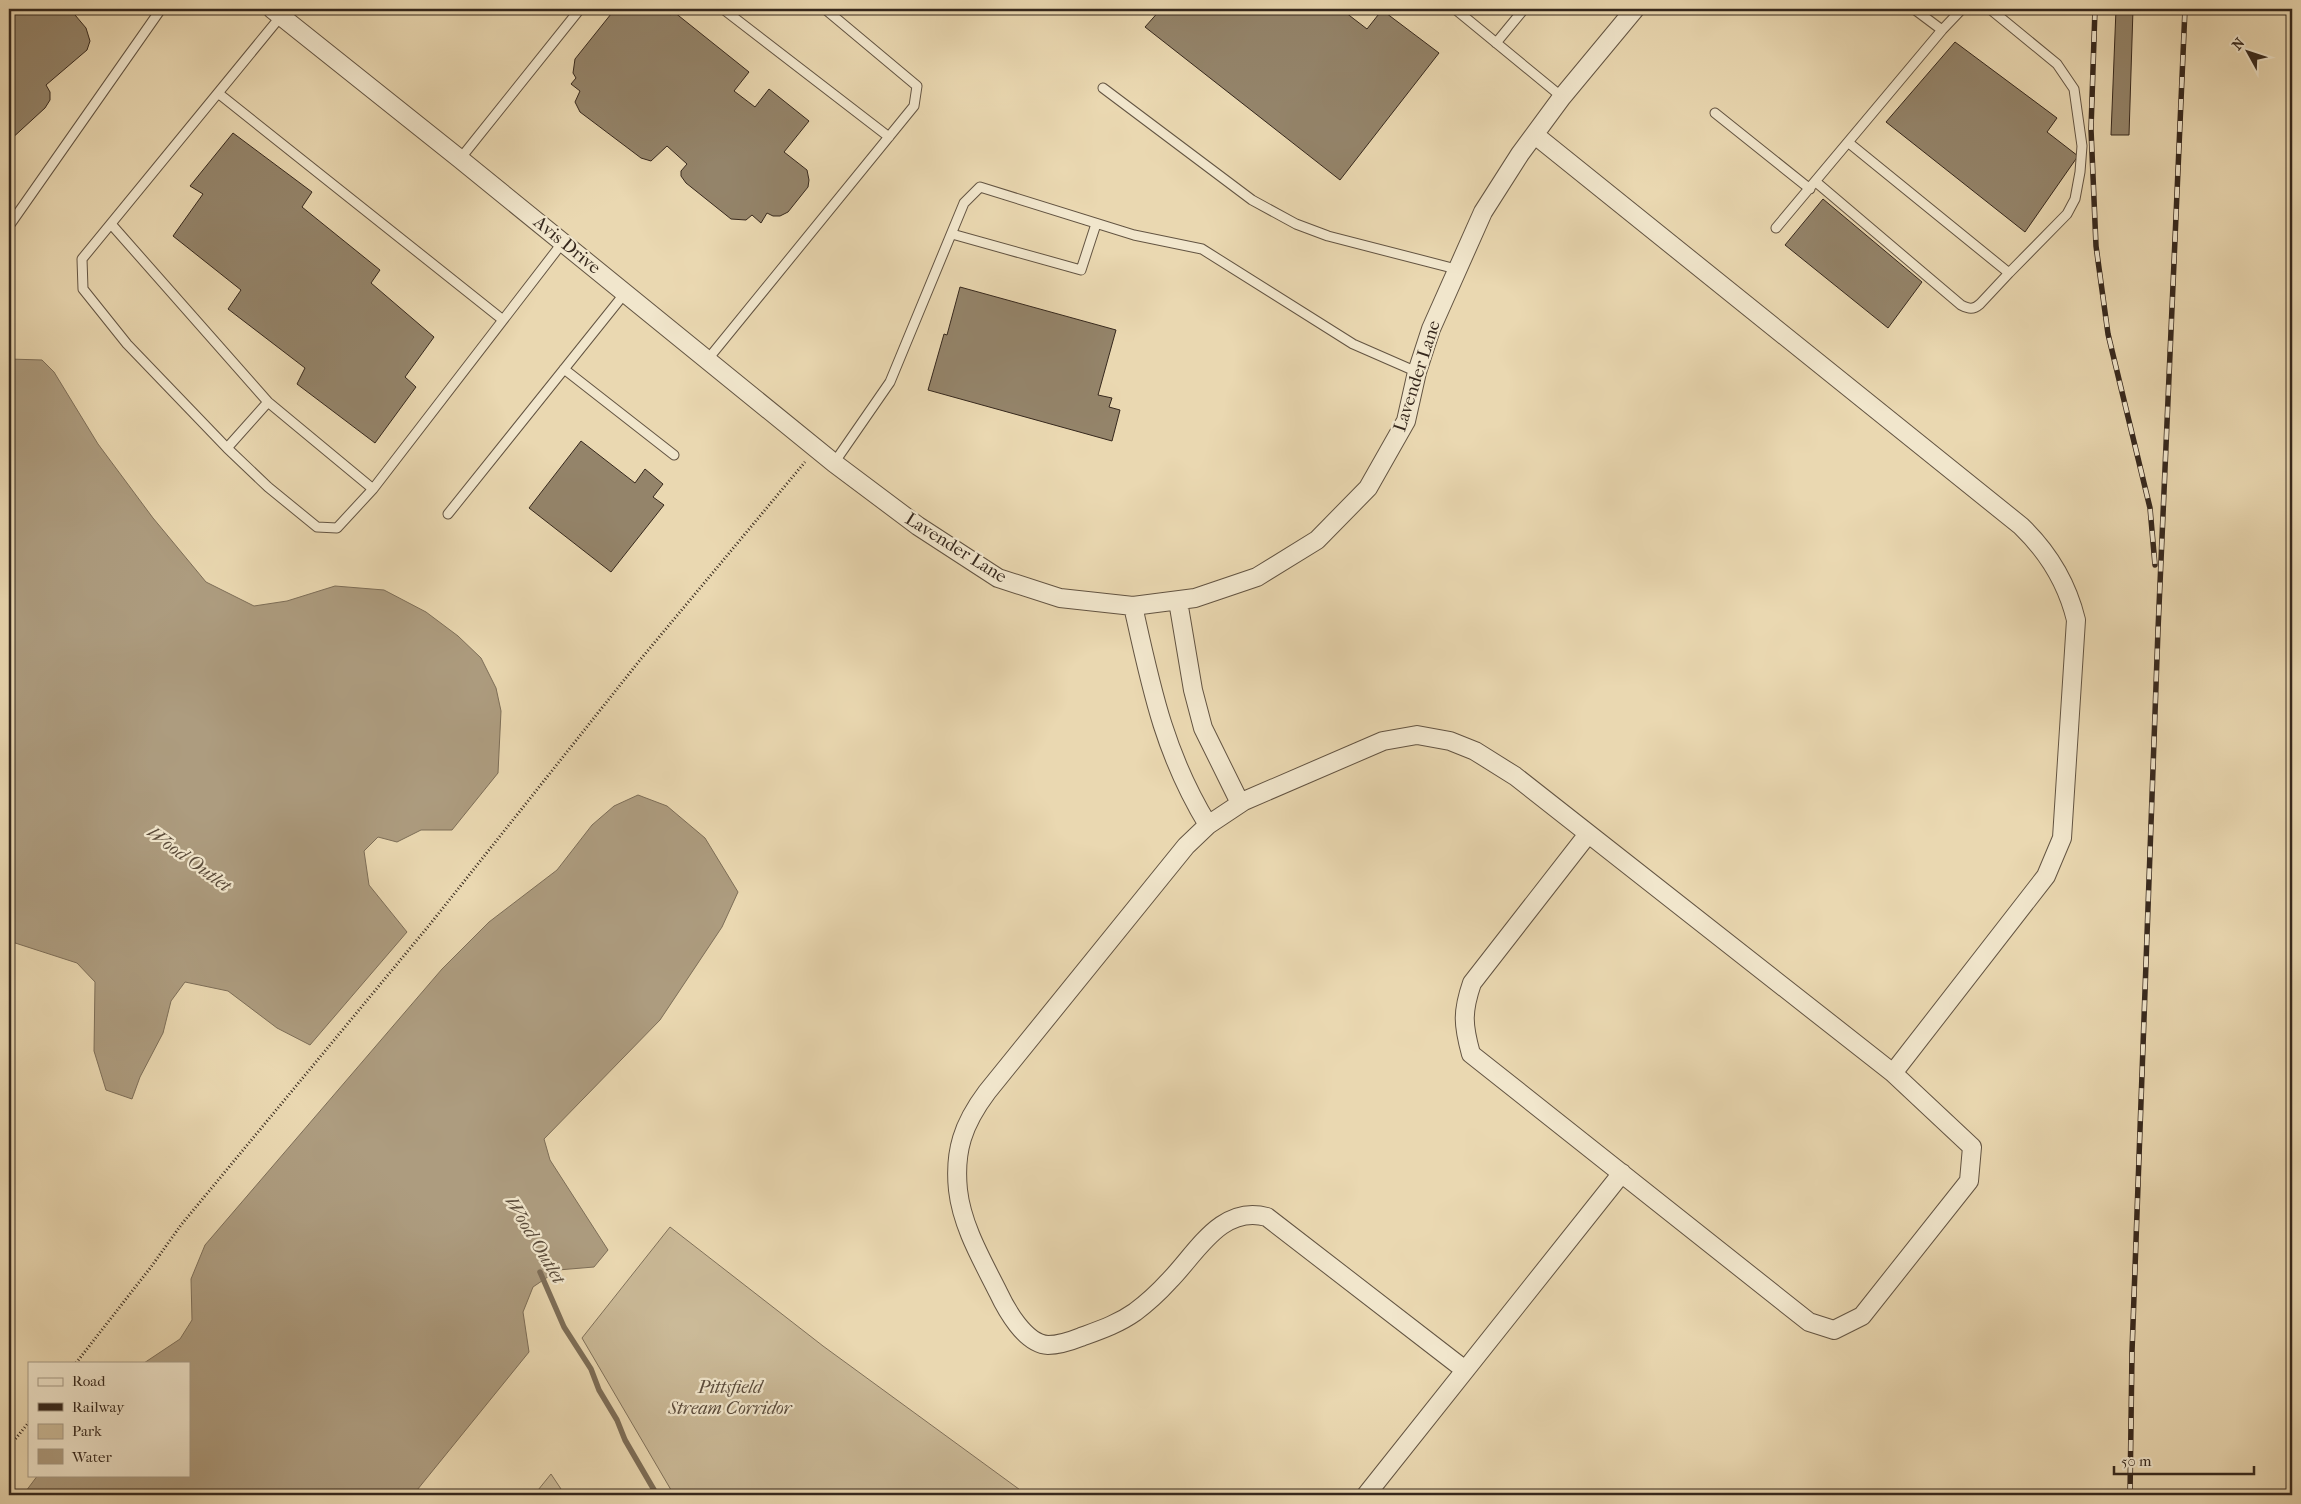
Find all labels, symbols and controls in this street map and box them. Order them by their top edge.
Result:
north arrow [2224,28,2274,78]
text: N [2228,34,2249,53]
street label: Avis Drive [528,211,605,278]
street label: Lavender Lane [1389,318,1445,434]
street label: Lavender Lane [901,508,1011,588]
water label: Wood Outlet [143,821,236,897]
water label: Wood Outlet [500,1192,570,1289]
legend [28,1362,190,1476]
text: Road [72,1372,106,1390]
park label: Pittsfield Stream Corridor [667,1377,794,1419]
text: Railway [72,1398,125,1416]
text: Park [72,1422,102,1440]
scale bar [2114,1444,2254,1476]
text: Water [71,1448,112,1466]
text: 50 m [2121,1452,2152,1470]

